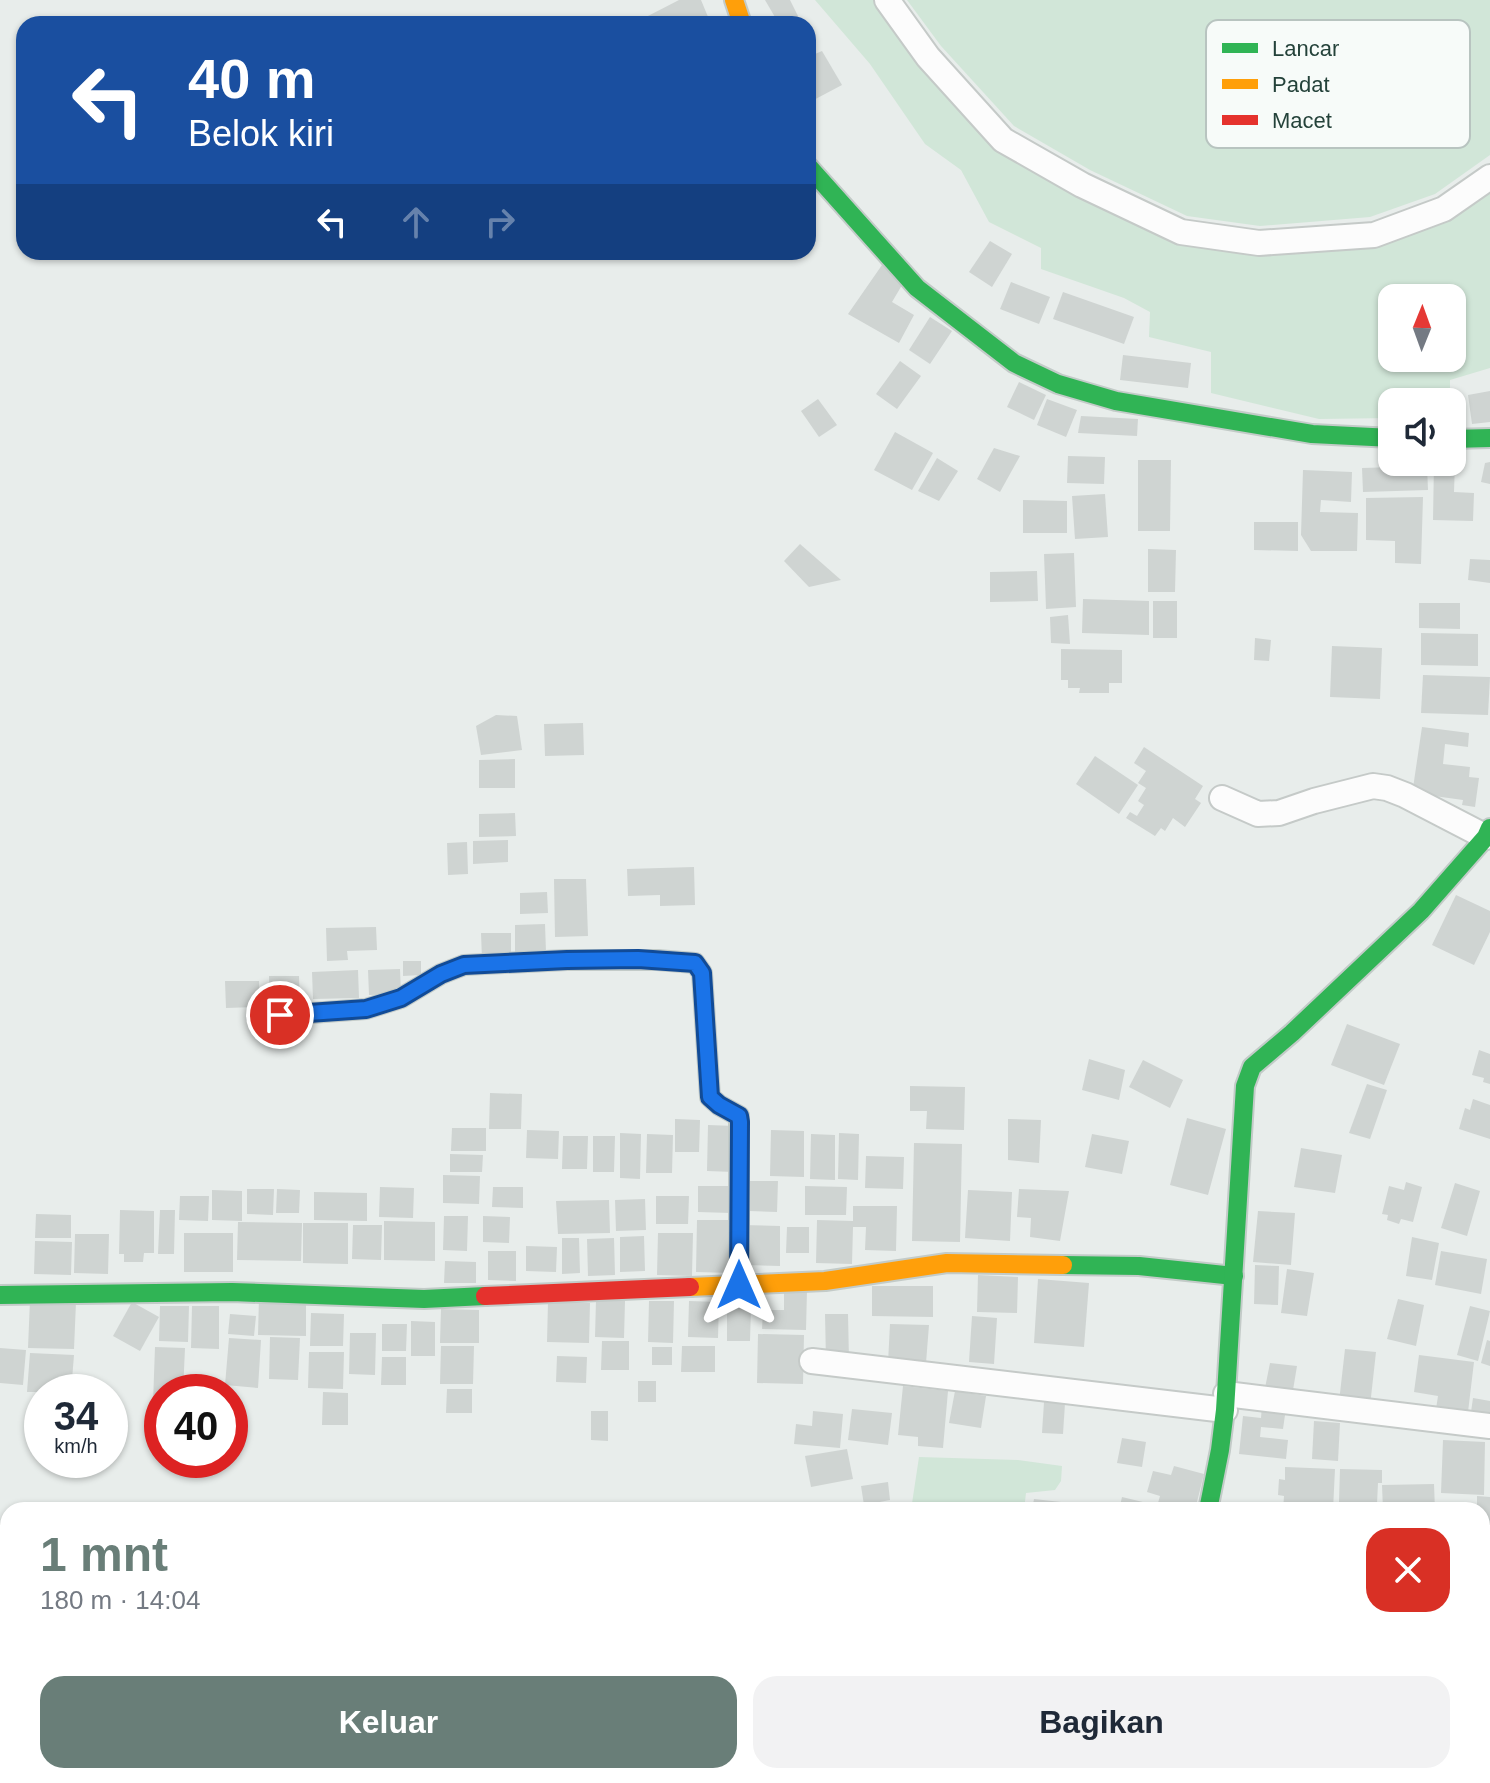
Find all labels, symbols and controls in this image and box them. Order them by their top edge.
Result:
legend [1206,20,1470,148]
text: Lancar [1272,36,1339,61]
text: 40 m [188,47,316,110]
icon: left [56,48,160,152]
text: Padat [1272,72,1330,97]
text: Macet [1272,108,1332,133]
text: Belok kiri [188,113,334,154]
icon: left [310,200,354,244]
icon: ahead [394,200,438,244]
icon: right [478,200,522,244]
north arrow [1378,284,1466,372]
map controls [1378,284,1466,476]
button: sound [1378,388,1466,476]
pin [246,981,314,1049]
icon: arrive [258,993,302,1037]
position arrow [697,1243,781,1327]
speed limit sign: 40 [144,1374,248,1478]
text: 34 [54,1394,98,1438]
text: km/h [54,1435,98,1457]
text: 1 mnt [40,1528,168,1581]
button: close [1366,1528,1450,1612]
text: 180 m · 14:04 [40,1585,200,1615]
button: Keluar [40,1676,737,1768]
button: Bagikan [753,1676,1450,1768]

